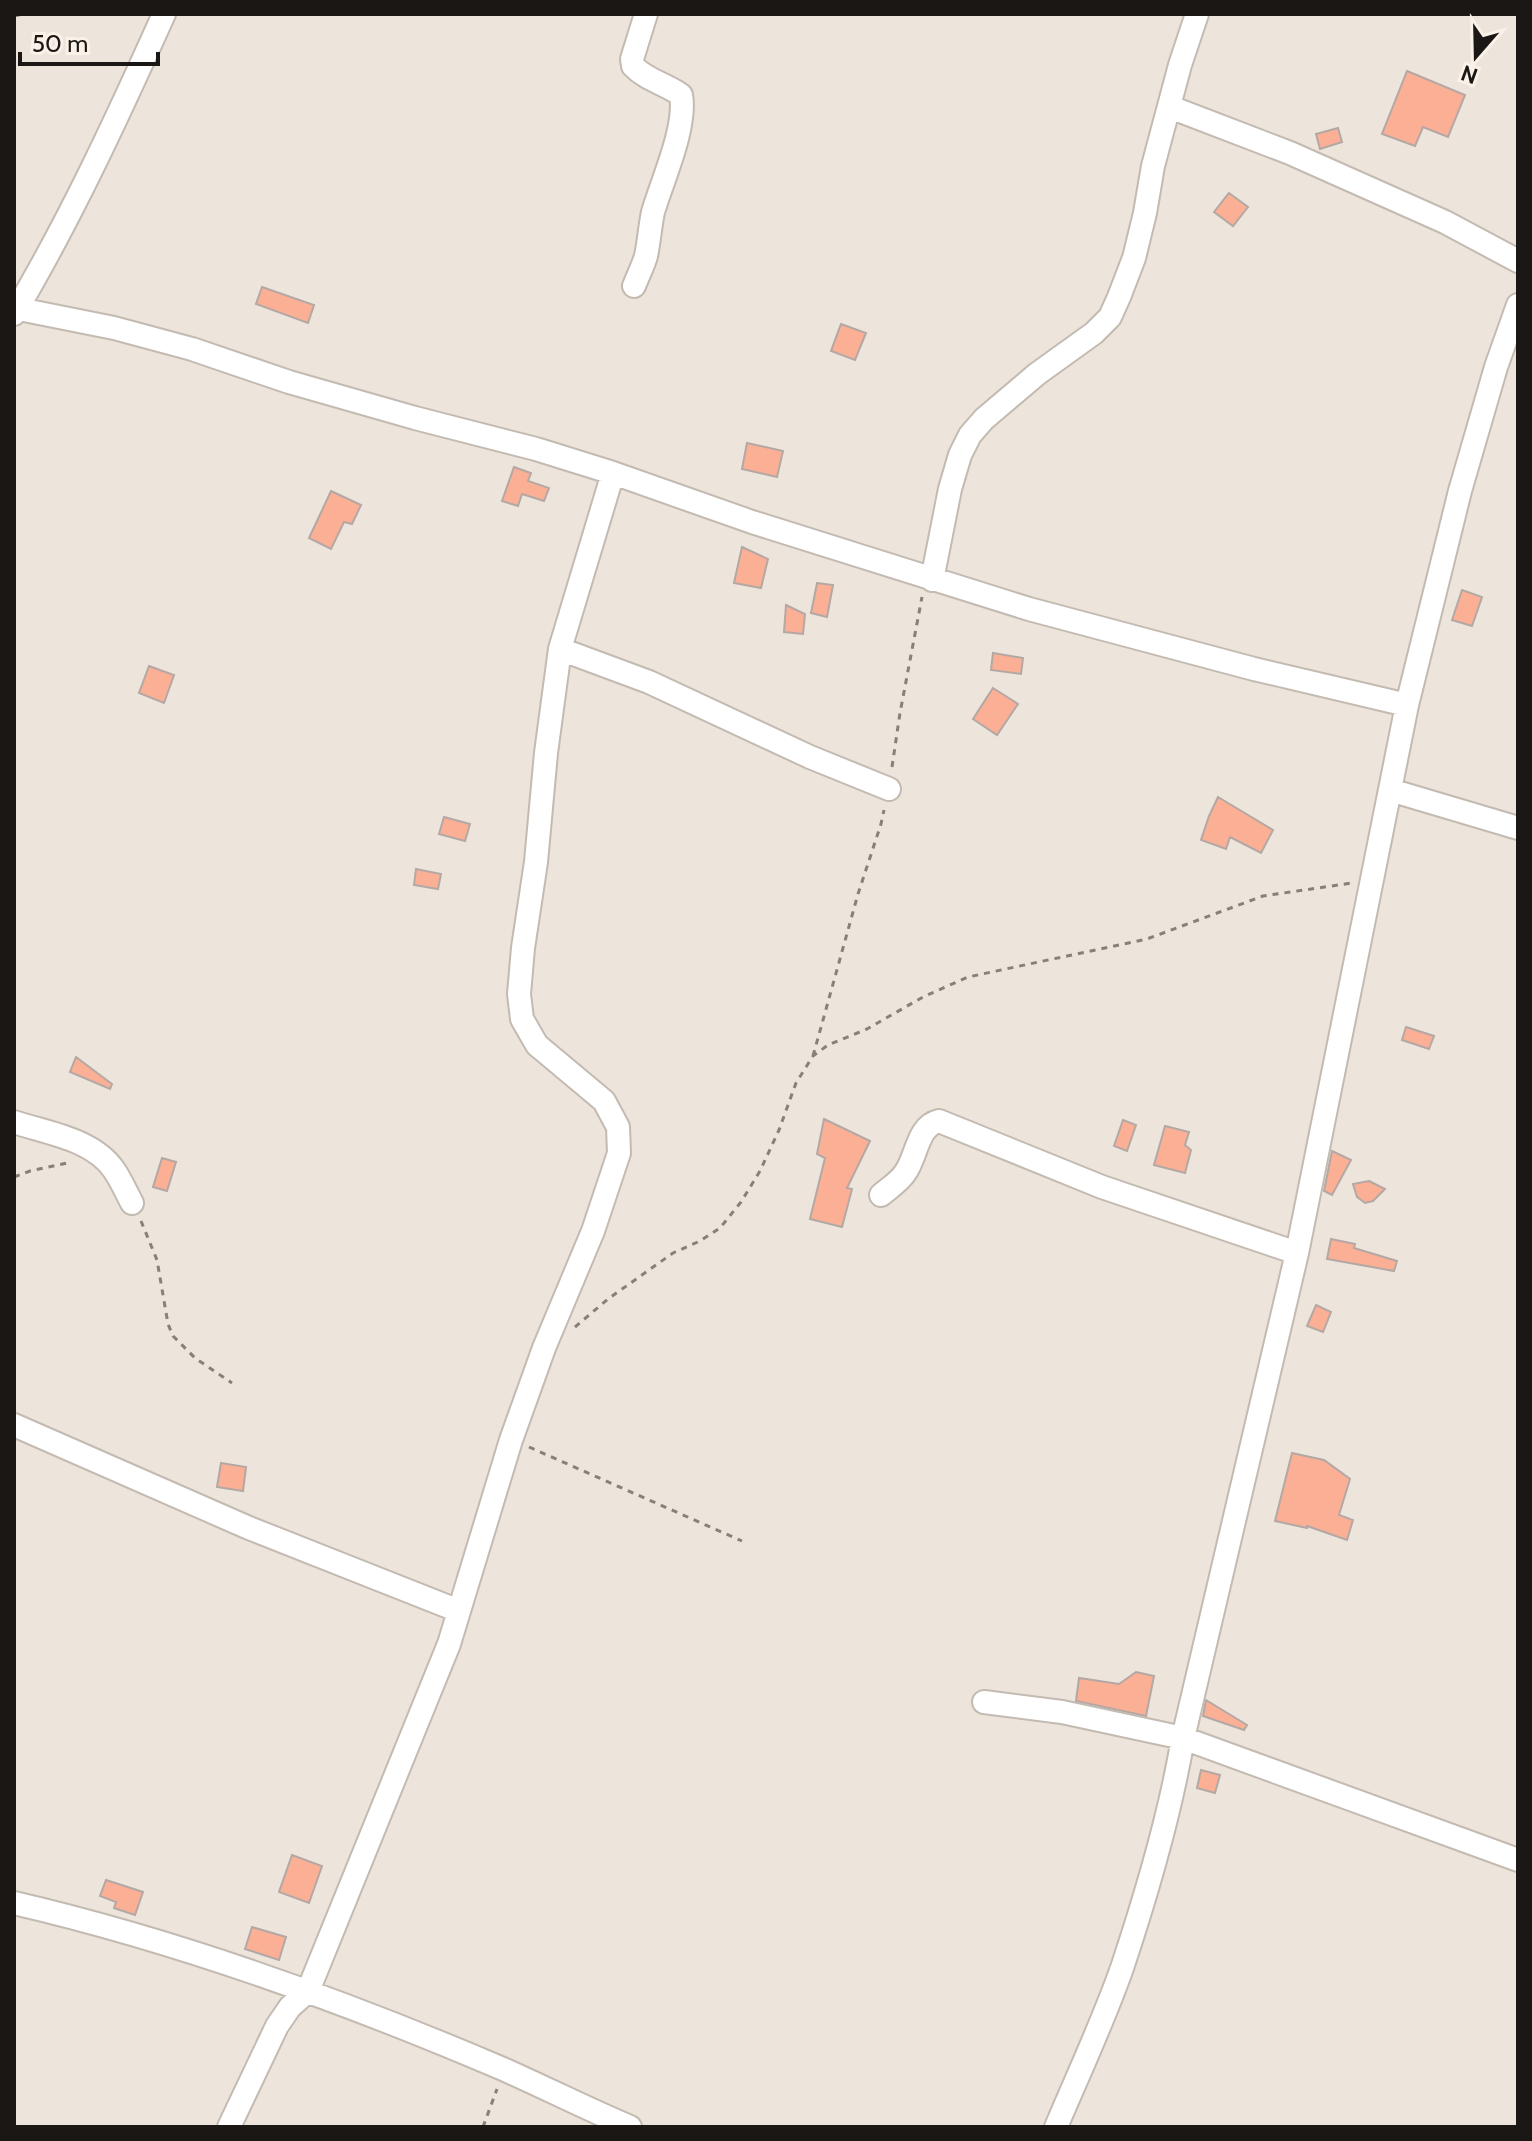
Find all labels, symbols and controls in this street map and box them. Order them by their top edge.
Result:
scale bar [20,16,158,66]
north arrow [1436,16,1516,96]
text: 50 m [32,29,88,58]
text: N [1457,59,1481,90]

